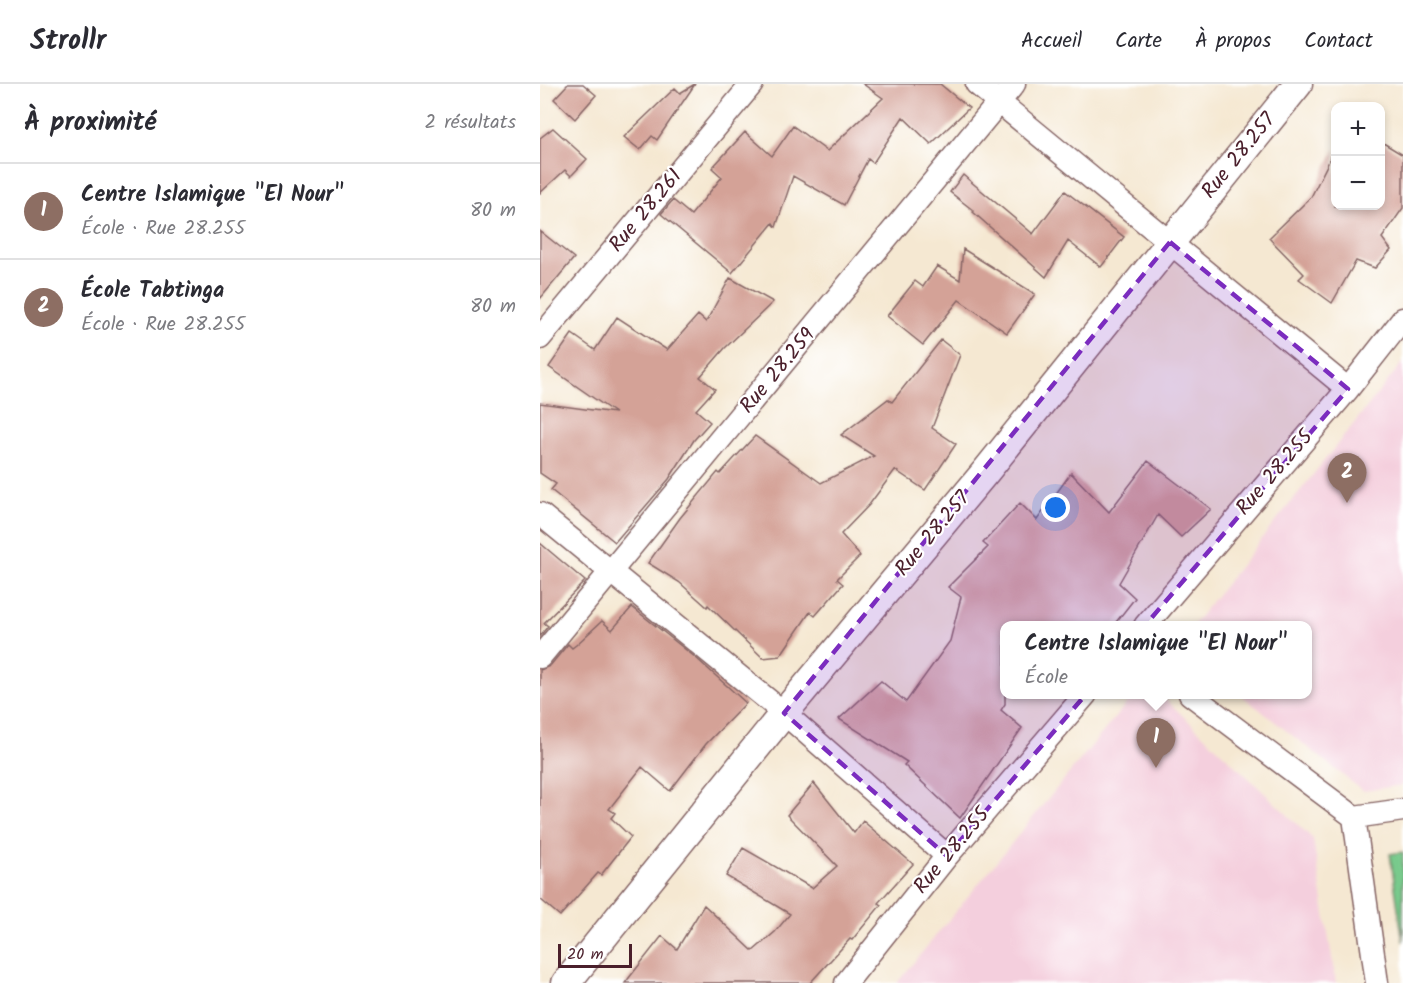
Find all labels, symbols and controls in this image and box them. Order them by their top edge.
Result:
text: Strollr [30,19,106,64]
text: Accueil [1021,25,1082,58]
text: Carte [1115,25,1162,58]
text: À propos [1195,25,1271,58]
text: Contact [1304,25,1373,58]
text: À proximité [24,102,156,144]
map controls [1331,102,1385,210]
button: + [1331,102,1385,156]
street label: Rue 28.257 [1194,104,1285,206]
text: 2 résultats [425,107,516,139]
button: − [1331,156,1385,210]
street label: Rue 28.261 [601,162,691,260]
text: Centre Islamique "El Nour" [81,178,344,213]
text: 1 [40,195,47,227]
text: 80 m [470,195,516,227]
text: École · Rue 28.255 [81,213,245,245]
text: École Tabtinga [81,274,224,309]
text: 2 [38,291,49,323]
text: 80 m [470,291,516,323]
text: École · Rue 28.255 [81,309,245,341]
street label: Rue 28.259 [732,321,824,421]
street label: Rue 28.255 [1228,421,1323,523]
pin: 2 [1328,454,1366,503]
street label: Rue 28.257 [887,483,980,584]
your location [1041,493,1070,522]
popup [1000,621,1312,699]
text: Centre Islamique "El Nour" [1024,627,1288,662]
text: École [1024,662,1068,694]
pin: 1 [1136,718,1176,768]
street label: Rue 28.255 [906,799,999,902]
scale bar [558,941,632,968]
text: 20 m [567,942,603,967]

